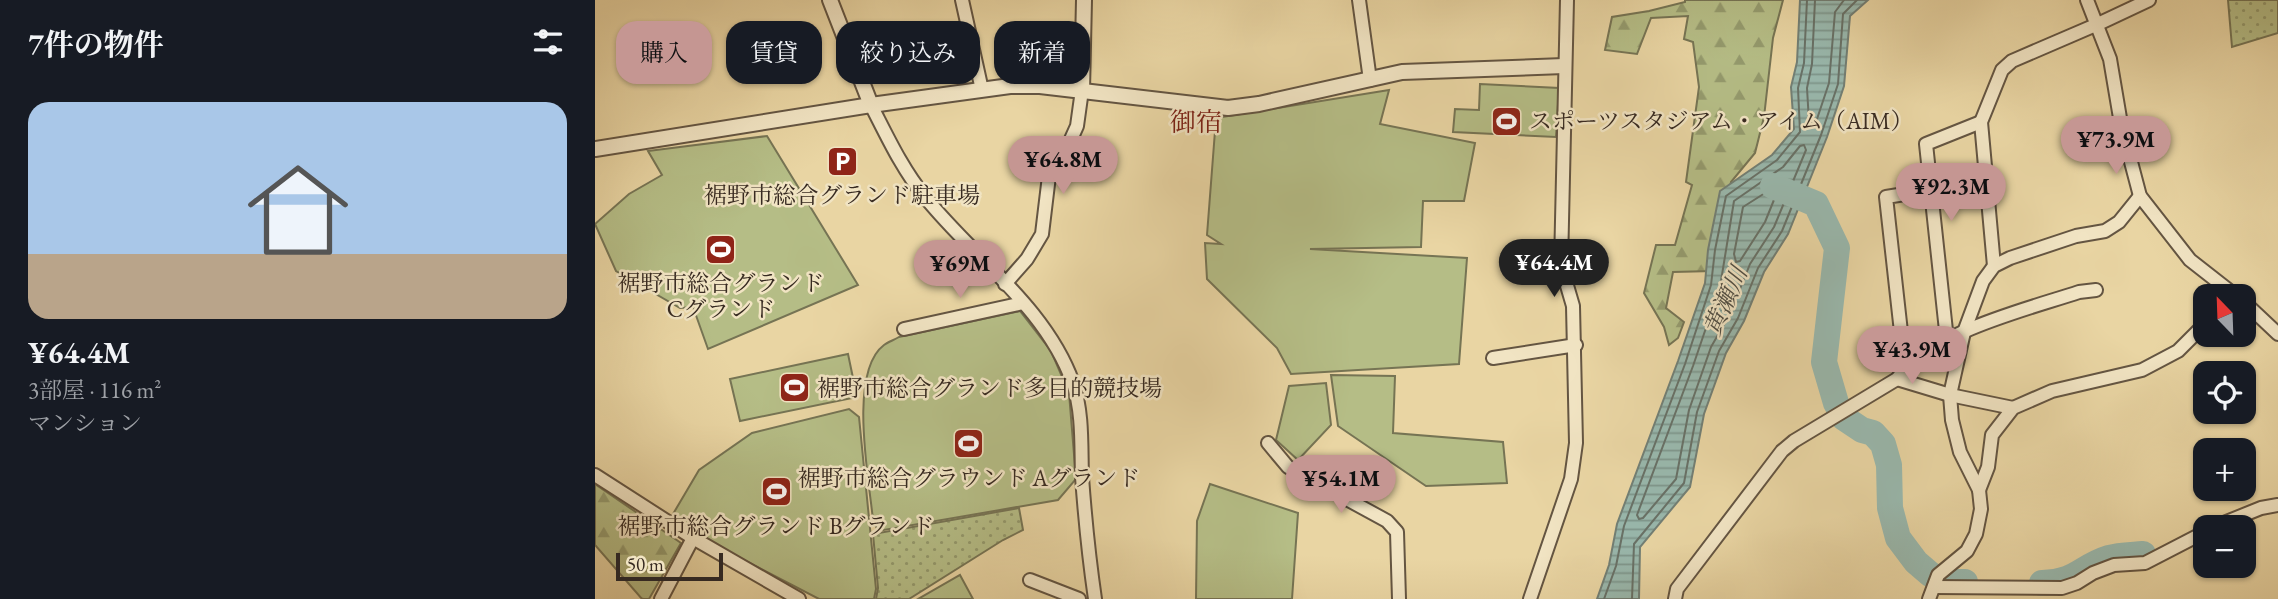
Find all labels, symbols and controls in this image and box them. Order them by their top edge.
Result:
chip: 購入 [616,21,712,84]
chip: 賃貸 [726,21,822,84]
chip: 絞り込み [836,21,980,84]
chip: 新着 [994,21,1090,84]
icon: filters [529,23,567,61]
text: 7件の物件 [28,25,164,64]
sports icon: スポーツスタジアム・アイム（AIM） [1489,104,1523,138]
district label: 御宿 [1170,105,1222,139]
place label: スポーツスタジアム・アイム（AIM） [1529,106,1913,136]
pin: ¥73.9M [2059,116,2173,176]
text: ¥73.9M [2077,124,2155,154]
pin: ¥64.8M [1006,136,1120,196]
parking icon: 裾野市総合グランド駐車場 [825,144,859,178]
text: ¥64.8M [1024,144,1102,174]
icon: home [235,147,361,273]
pin: ¥92.3M [1894,164,2008,223]
text: ¥92.3M [1912,171,1990,201]
place label: 裾野市総合グランド駐車場 [704,180,980,210]
sports icon: 裾野市総合グランド Cグランド [704,232,738,266]
pin: ¥69M [919,240,1001,300]
pin: ¥64.4M [1497,240,1611,299]
text: ¥64.4M [1515,247,1593,277]
text: ¥69M [930,248,990,278]
water label: 黄瀬川 [1696,259,1755,340]
place label: 裾野市総合グランド Cグランド [618,268,825,324]
north arrow [2193,284,2256,346]
map controls [2193,284,2256,578]
pin: ¥43.9M [1855,326,1969,386]
text: ¥64.4M [28,333,130,372]
text: ¥43.9M [1873,334,1951,364]
button: locate [2193,361,2256,424]
sports icon: 裾野市総合グランド多目的競技場 [777,371,811,405]
place label: 裾野市総合グランド多目的競技場 [817,373,1162,403]
text: 3部屋 · 116 m² [28,375,161,405]
text: マンション [28,408,142,438]
sports icon: 裾野市総合グラウンド Aグランド [952,427,986,461]
button: + [2193,438,2256,501]
pin: ¥54.1M [1284,456,1398,515]
place label: 裾野市総合グラウンド Aグランド [798,463,1140,493]
text: ¥54.1M [1302,463,1380,493]
sports icon: 裾野市総合グランド Bグランド [759,475,793,509]
place label: 裾野市総合グランド Bグランド [617,511,935,541]
button: − [2193,515,2256,578]
scale bar [616,550,723,582]
text: 50 m [627,552,664,577]

